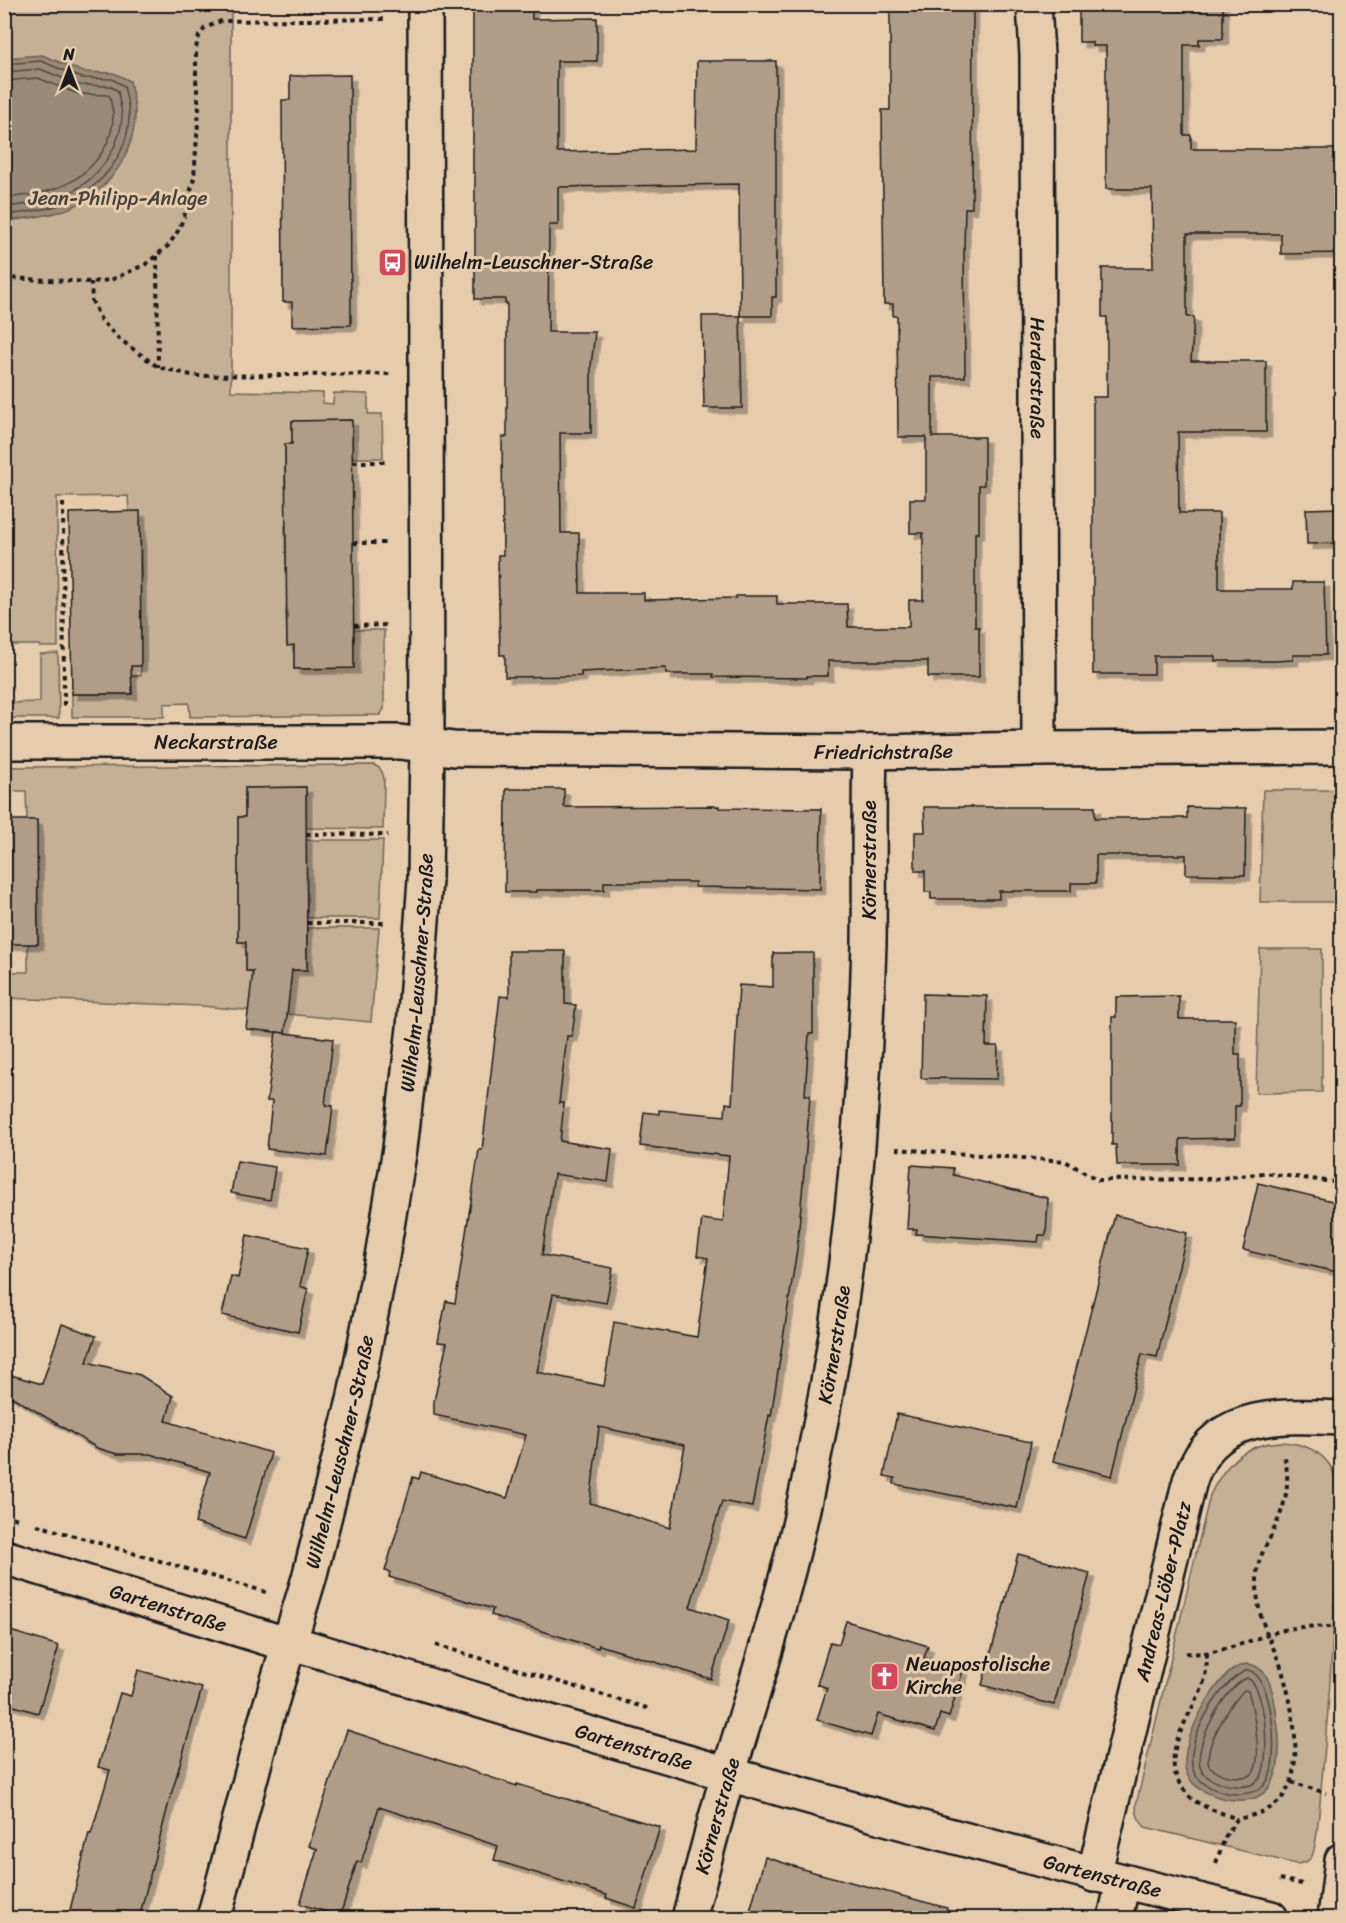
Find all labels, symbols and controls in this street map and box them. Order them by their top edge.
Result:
north arrow [39,39,99,99]
text: N [62,40,75,69]
park label: Jean-Philipp-Anlage [27,181,208,216]
place label: Wilhelm-Leuschner-Straße [414,245,653,280]
bus stop icon: Wilhelm-Leuschner-Straße [377,246,409,278]
street label: Herderstraße [1020,317,1056,439]
street label: Neckarstraße [154,725,278,760]
street label: Friedrichstraße [814,733,953,770]
street label: Körnerstraße [852,800,887,920]
street label: Wilhelm-Leuschner-Straße [389,853,443,1094]
street label: Körnerstraße [807,1283,860,1407]
street label: Wilhelm-Leuschner-Straße [295,1332,384,1572]
street label: Andreas-Löber-Platz [1124,1497,1202,1686]
street label: Gartenstraße [105,1573,231,1642]
place label: Neuapostolische Kirche [906,1647,1050,1705]
church icon: Neuapostolische Kirche [869,1660,901,1692]
street label: Gartenstraße [571,1713,697,1780]
street label: Körnerstraße [684,1753,750,1878]
street label: Gartenstraße [1040,1844,1165,1908]

